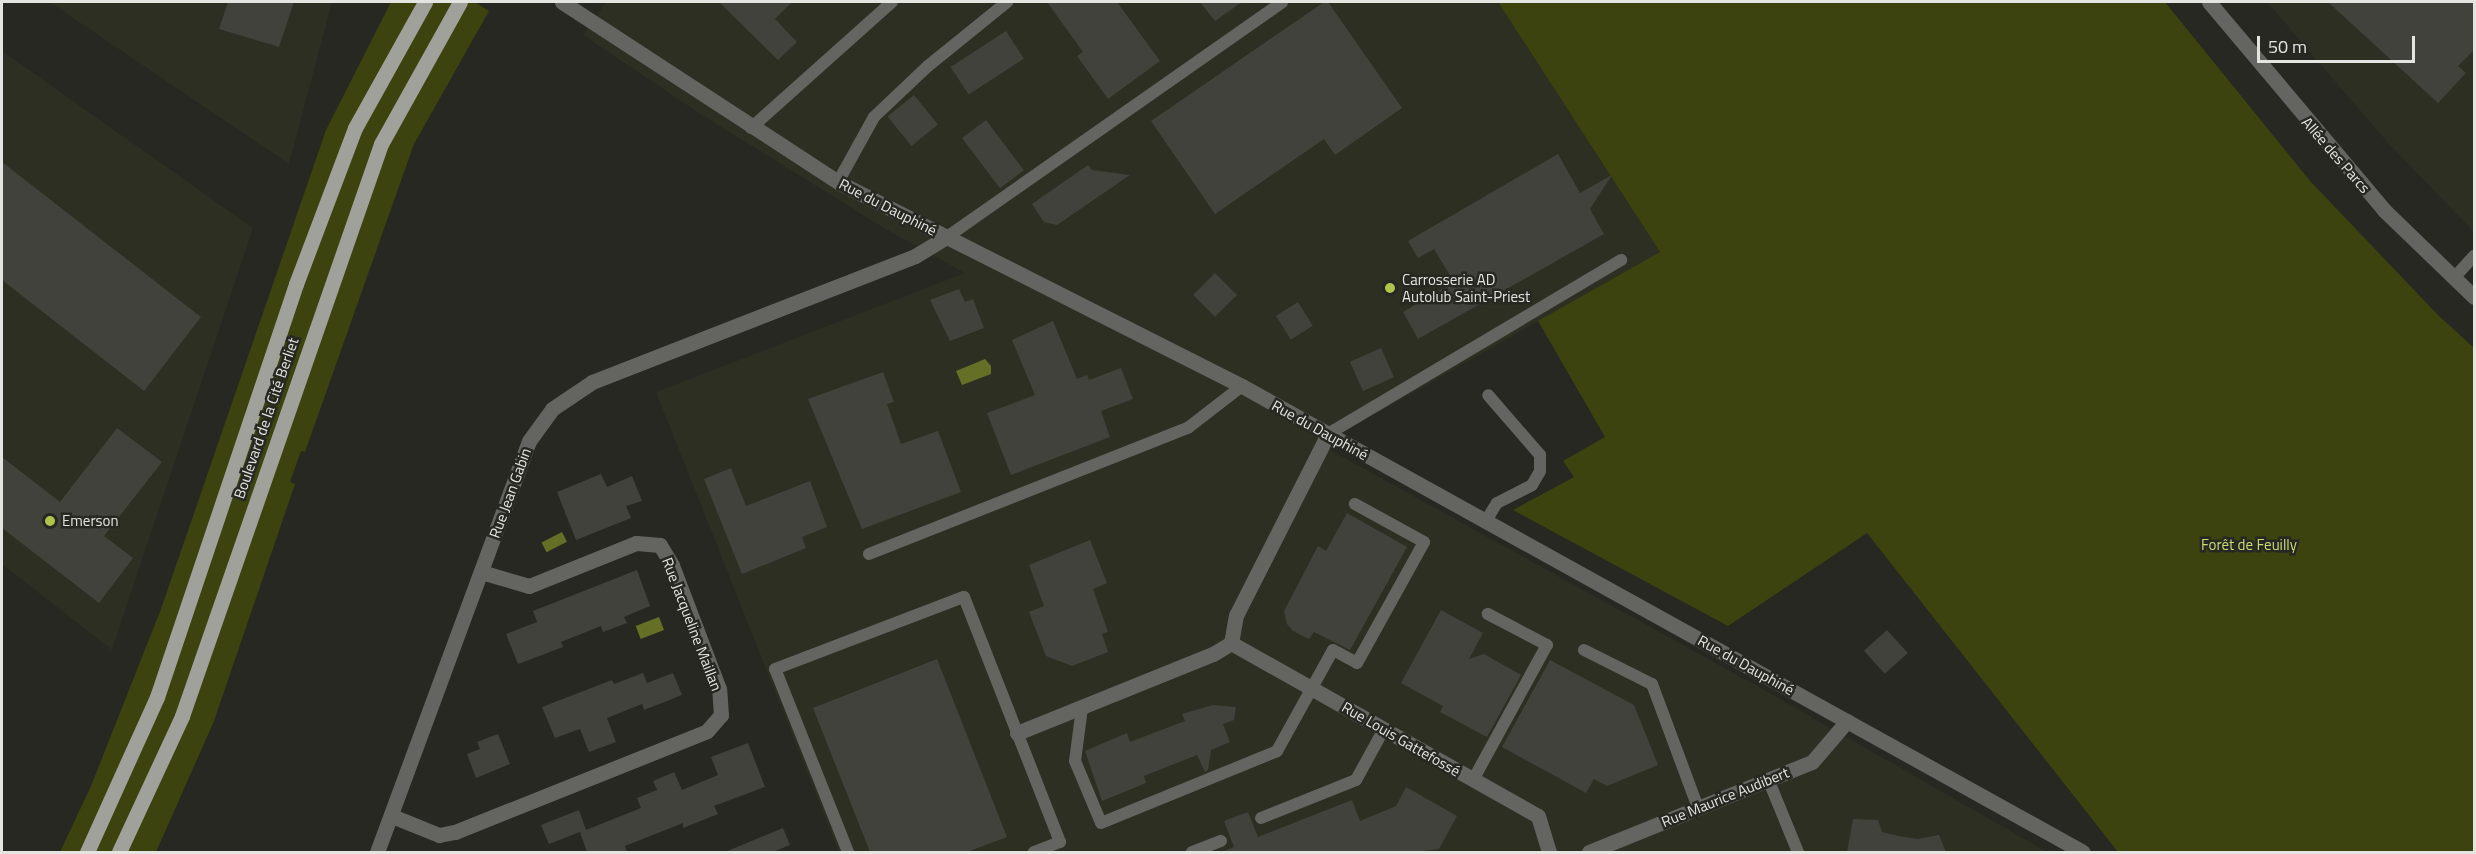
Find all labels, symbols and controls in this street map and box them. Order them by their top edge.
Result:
scale bar [2260,24,2418,62]
text: 50 m [2268,33,2307,60]
street label: Allée des Parcs [2298,113,2374,197]
street label: Rue du Dauphiné [836,175,940,239]
place label: Carrosserie AD Autolub Saint-Priest [1402,270,1530,305]
marker: Carrosserie AD Autolub Saint-Priest [1383,281,1397,295]
street label: Boulevard de la Cité Berliet [230,335,302,501]
street label: Rue du Dauphiné [1269,396,1371,464]
street label: Rue Jean Gabin [485,445,535,541]
place label: Emerson [62,512,119,530]
marker: Emerson [43,514,57,528]
park label: Forêt de Feuilly [2201,536,2297,554]
street label: Rue Jacqueline Maillan [658,555,726,693]
street label: Rue du Dauphiné [1695,631,1797,699]
street label: Rue Louis Gattefossé [1339,698,1463,780]
street label: Rue Maurice Audibert [1659,763,1791,831]

